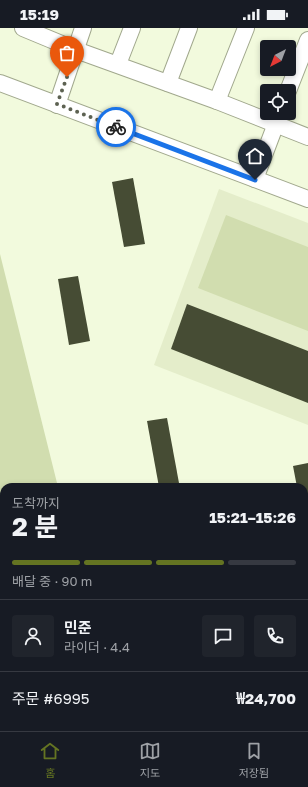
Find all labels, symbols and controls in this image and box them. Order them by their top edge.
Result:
text: 15:19 [20,5,59,23]
pin [50,36,84,77]
north arrow [260,40,296,76]
map controls [260,40,296,120]
icon: bag [56,42,78,64]
button: locate [260,84,296,120]
courier [96,107,136,147]
icon: bike [105,116,127,138]
pin [238,139,272,180]
icon: home [244,145,266,167]
text: 도착까지 [12,495,60,511]
text: 15:21–15:26 [209,508,296,526]
text: 2 분 [12,511,58,542]
text: 배달 중 · 90 m [12,573,92,589]
button: person [12,615,54,657]
button: chat [202,615,244,657]
button: phone [254,615,296,657]
text: 민준 [64,618,92,636]
text: 라이더 · 4.4 [64,639,130,655]
text: 주문 #6995 [12,689,89,707]
text: ₩24,700 [236,689,296,707]
tab: 홈 [39,740,61,780]
tab: 지도 [139,740,161,780]
tab: 저장됨 [239,740,269,780]

